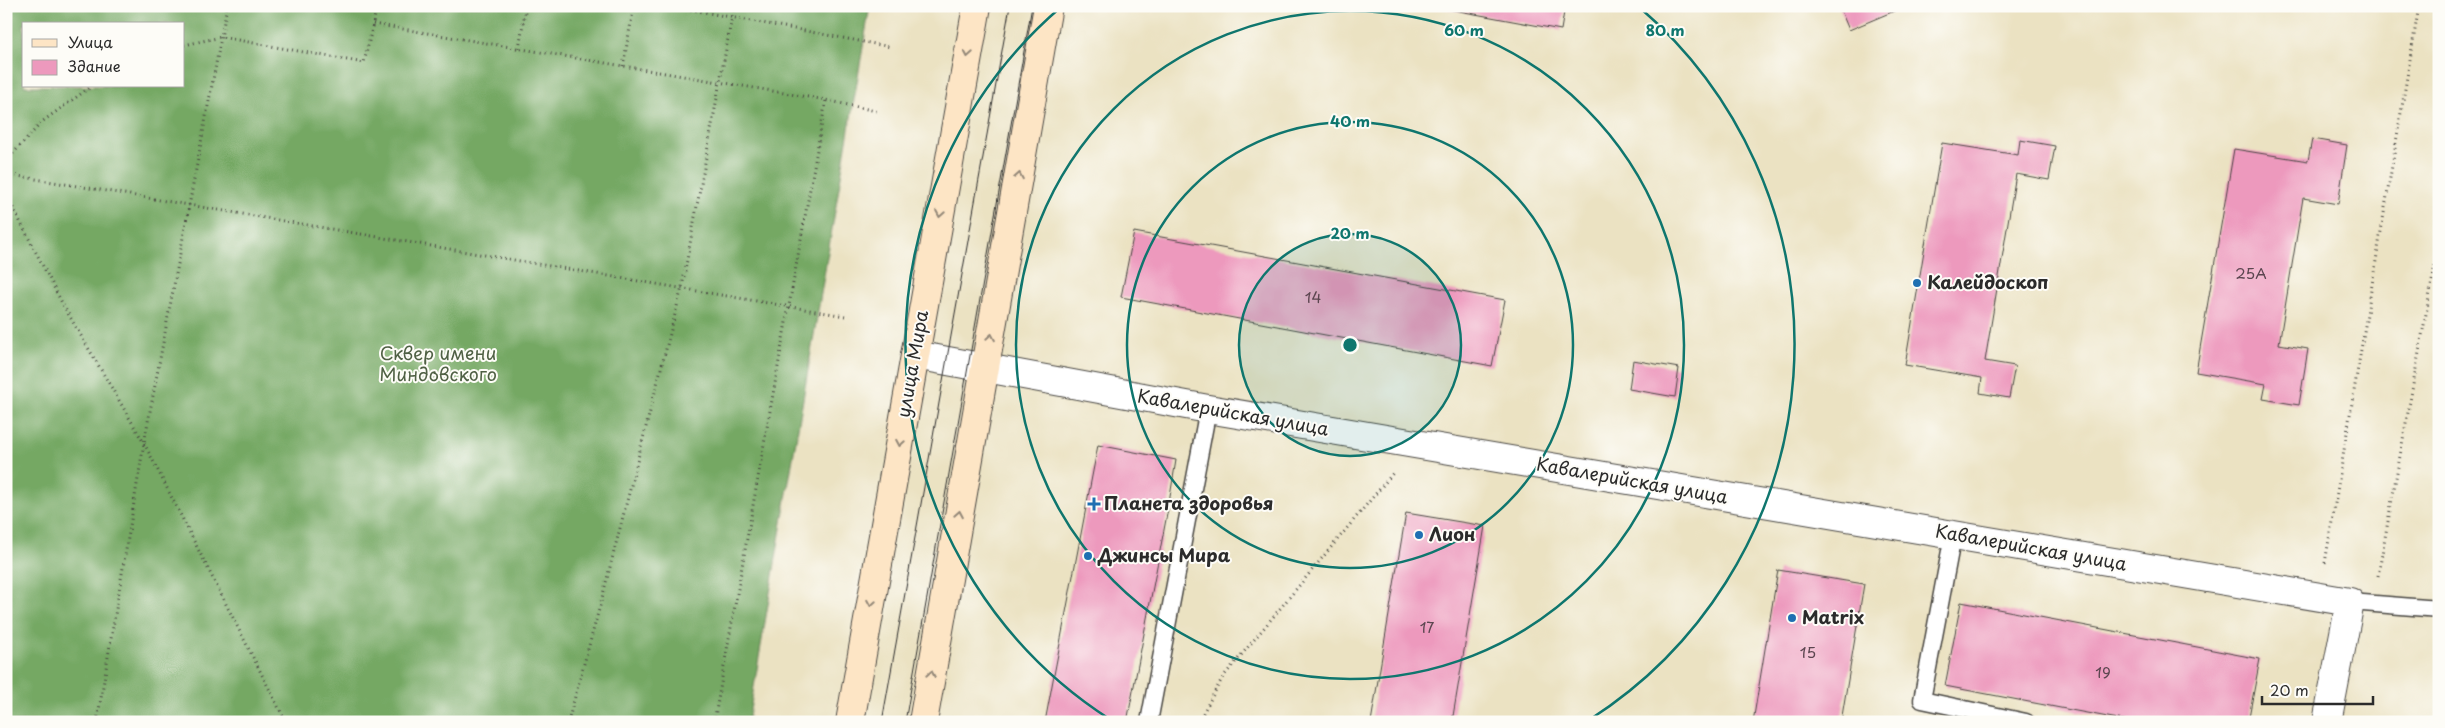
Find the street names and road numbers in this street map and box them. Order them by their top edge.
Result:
street label: улица Мира [889,307,934,419]
street label: Кавалерийская улица [1135,381,1332,442]
street label: Кавалерийская улица [1534,449,1731,510]
street label: Кавалерийская улица [1933,516,2130,577]

